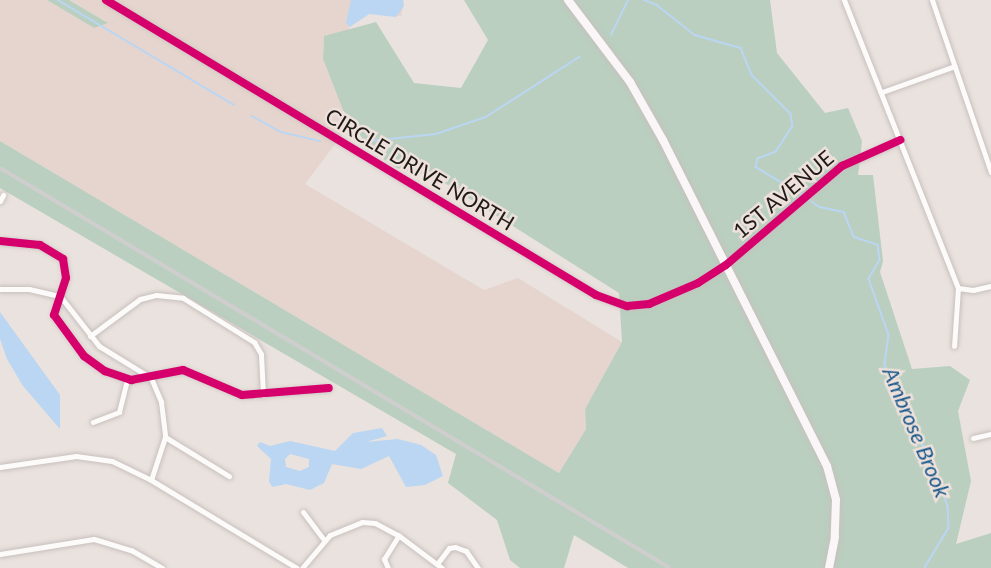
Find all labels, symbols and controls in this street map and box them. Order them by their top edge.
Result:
street label: CIRCLE DRIVE NORTH [321,103,519,235]
street label: 1ST AVENUE [727,144,839,244]
water label: Ambrose Brook [878,363,956,501]

